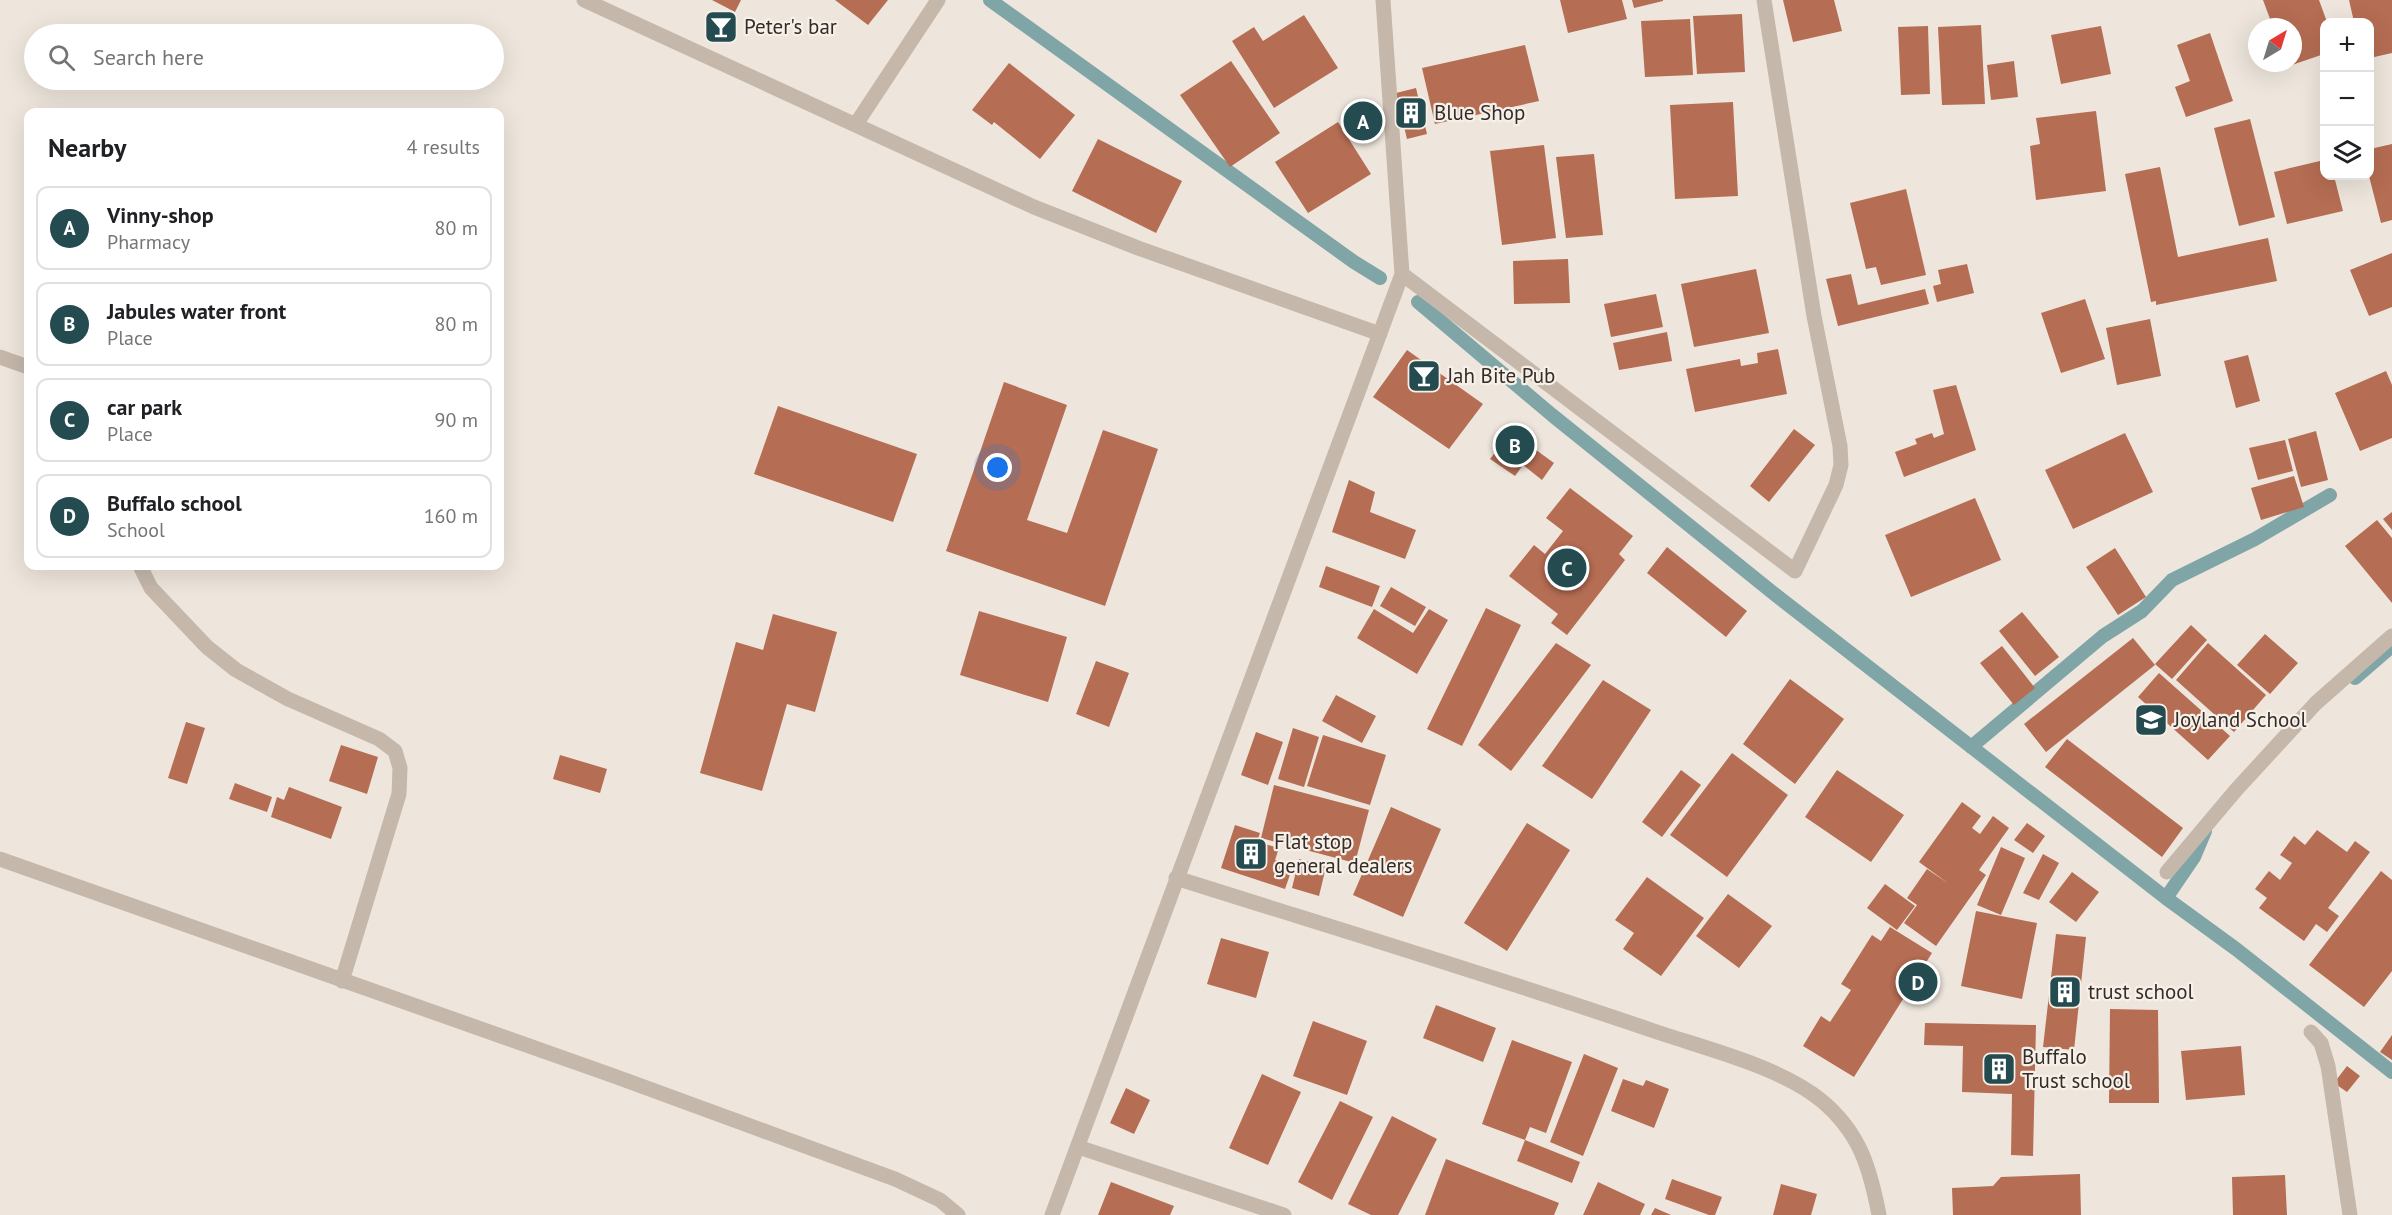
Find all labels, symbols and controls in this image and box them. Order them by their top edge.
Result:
bar icon: Peter's bar [703,9,739,45]
place label: Peter's bar [744,13,837,40]
north arrow [2248,18,2302,72]
map controls [2320,18,2374,180]
button: + [2320,18,2374,72]
search box [24,24,504,90]
icon: search [45,41,78,74]
text: Search here [93,43,204,71]
button: − [2320,72,2374,126]
building icon: Blue Shop [1393,95,1429,131]
pin: A [1344,98,1382,144]
place label: Blue Shop [1434,99,1525,126]
button: layers [2320,126,2374,180]
text: Nearby [48,131,126,164]
text: 4 results [407,134,480,160]
text: Vinny-shop [107,201,214,229]
text: A [63,215,76,241]
text: 80 m [435,215,478,241]
text: Pharmacy [107,229,190,255]
text: Jabules water front [107,297,286,325]
text: B [64,311,75,337]
text: 80 m [435,311,478,337]
text: Place [107,325,153,351]
bar icon: Jah Bite Pub [1406,358,1442,394]
place label: Jah Bite Pub [1446,362,1555,389]
text: car park [107,393,182,421]
text: C [64,407,75,433]
text: 90 m [435,407,478,433]
text: Place [107,421,153,447]
pin: B [1496,422,1534,468]
your location [983,453,1012,482]
text: Buffalo school [107,489,242,517]
text: D [63,503,76,529]
text: 160 m [424,503,478,529]
text: School [107,517,165,543]
pin: C [1548,546,1586,590]
school or university icon: Joyland School [2133,702,2169,738]
place label: Joyland School [2173,706,2307,733]
place label: Flat stop general dealers [1274,828,1413,879]
building icon: Flat stop general dealers [1233,836,1269,872]
pin: D [1898,960,1938,1004]
building icon: trust school [2047,974,2083,1010]
place label: trust school [2088,978,2194,1005]
place label: Buffalo Trust school [2022,1043,2130,1094]
building icon: Buffalo Trust school [1981,1051,2017,1087]

